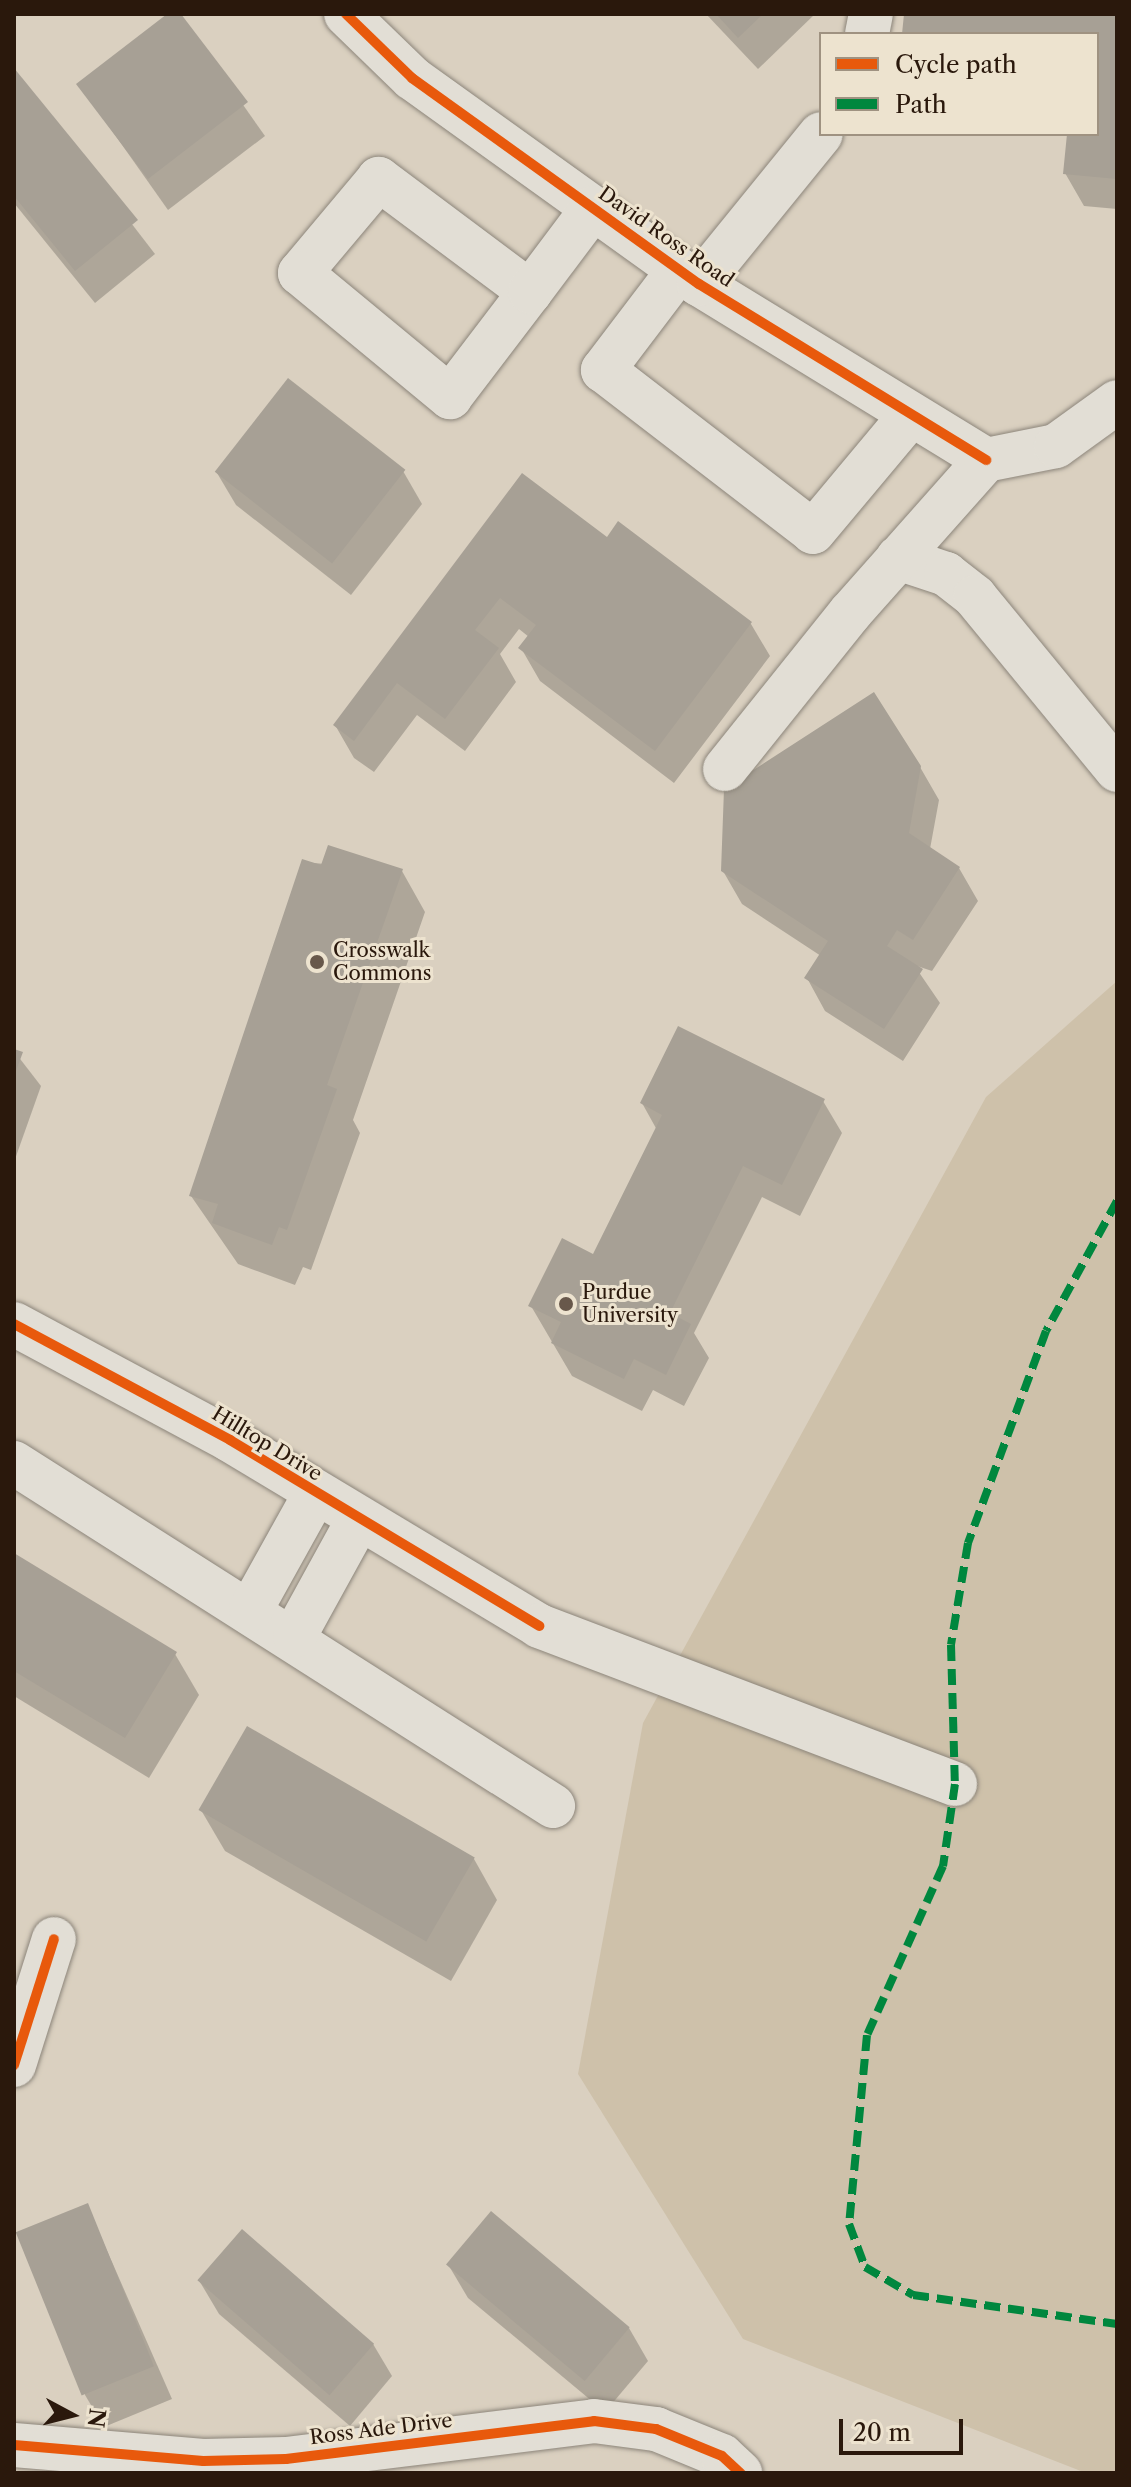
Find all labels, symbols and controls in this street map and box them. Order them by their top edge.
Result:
legend [819,32,1099,136]
text: Cycle path [895,50,1017,79]
text: Path [895,90,947,119]
street label: David Ross Road [594,181,738,293]
place label: Crosswalk Commons [333,938,431,985]
marker: Crosswalk Commons [308,953,326,971]
place label: Purdue University [582,1280,678,1327]
marker: Purdue University [557,1295,575,1313]
street label: Hilltop Drive [208,1402,326,1486]
north arrow [32,2375,112,2455]
scale bar [843,2403,967,2453]
text: N [82,2407,111,2429]
street label: Ross Ade Drive [308,2408,454,2450]
text: 20 m [853,2418,911,2447]

